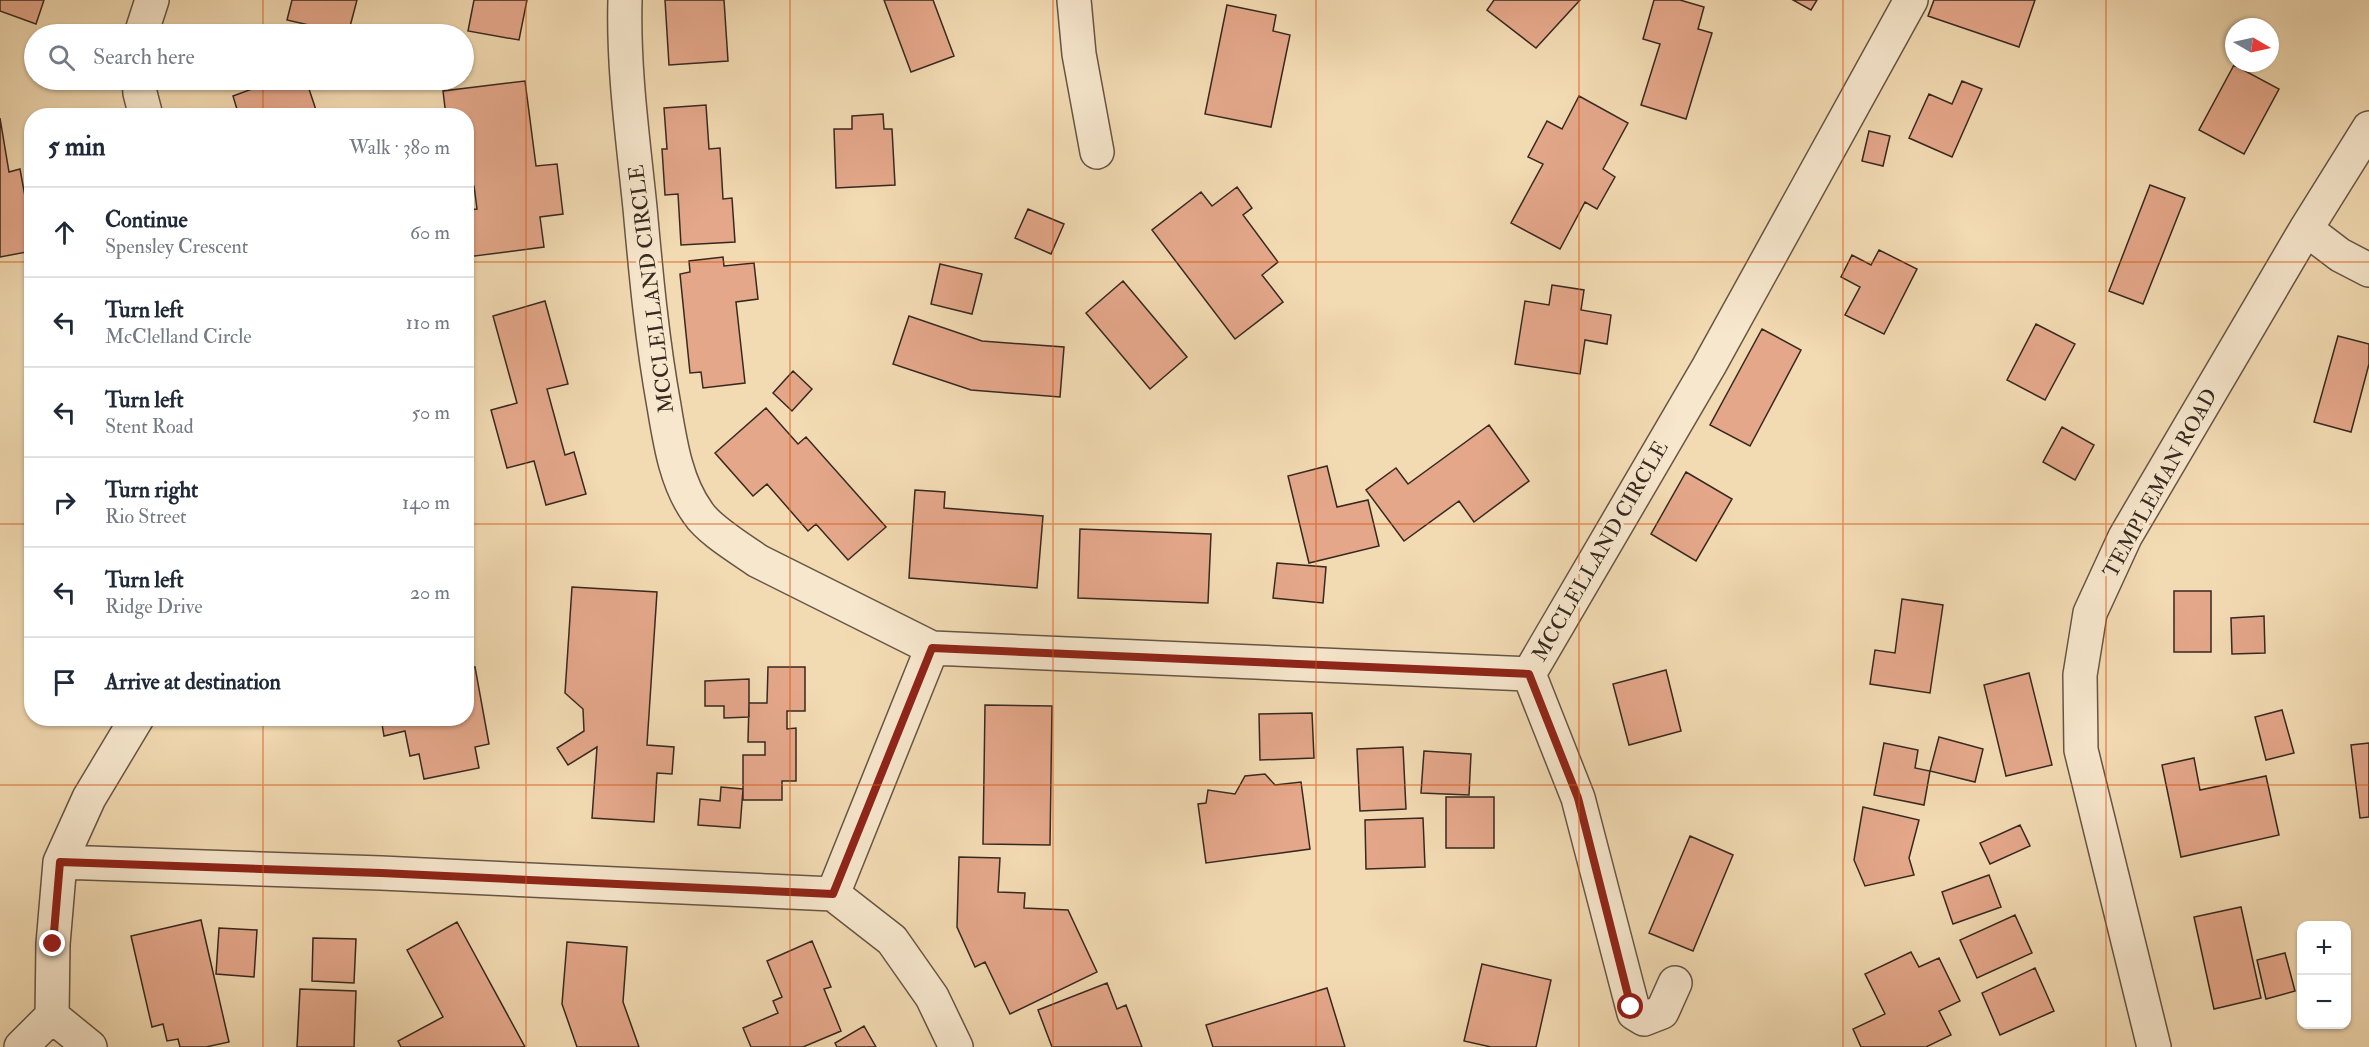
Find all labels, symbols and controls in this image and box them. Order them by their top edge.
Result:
north arrow [2225,18,2279,72]
search box [24,24,474,90]
icon: search [45,41,78,74]
text: Search here [93,43,195,71]
text: 5 min [48,131,105,163]
text: Walk · 380 m [349,135,450,160]
street label: MCCLELLAND CIRCLE [623,163,680,415]
text: Continue [105,206,188,234]
icon: ahead [48,216,81,249]
text: 60 m [410,220,450,245]
text: Spensley Crescent [105,234,248,259]
text: Turn left [105,296,184,324]
icon: left [48,306,81,339]
text: 110 m [406,310,450,335]
text: McClelland Circle [105,324,252,349]
street label: TEMPLEMAN ROAD [2097,384,2224,583]
text: Turn left [105,386,184,414]
icon: left [48,396,81,429]
text: 50 m [411,400,450,425]
text: Stent Road [105,414,194,439]
street label: MCCLELLAND CIRCLE [1526,436,1675,666]
text: Turn right [105,476,198,504]
icon: right [48,486,81,519]
text: 140 m [402,490,450,515]
text: Rio Street [105,504,187,529]
text: Turn left [105,566,184,594]
icon: left [48,576,81,609]
text: 20 m [410,580,450,605]
text: Ridge Drive [105,594,203,619]
icon: arrive [48,666,81,699]
text: Arrive at destination [105,668,281,696]
map controls [2297,921,2351,1029]
button: + [2297,921,2351,975]
route end [39,930,65,956]
button: − [2297,975,2351,1029]
route start [1617,993,1643,1019]

